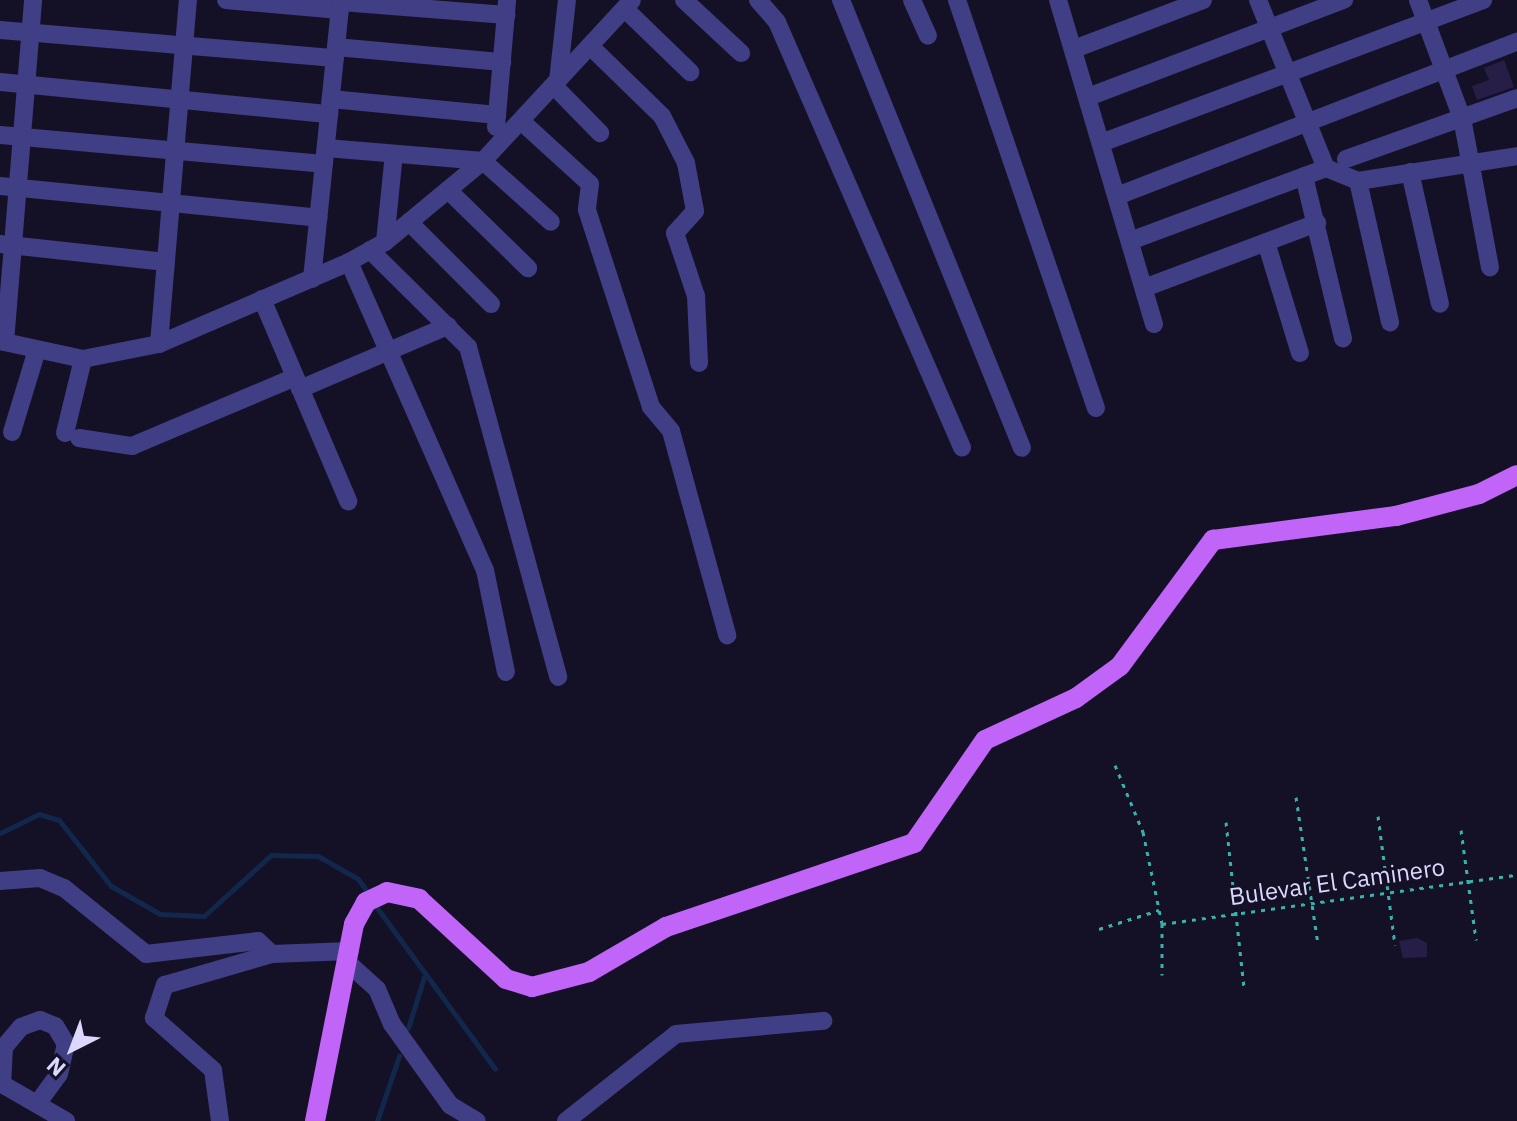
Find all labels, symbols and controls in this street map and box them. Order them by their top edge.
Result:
street label: Bulevar El Caminero [1227,853,1447,911]
north arrow [32,1009,112,1089]
text: N [40,1051,71,1083]

